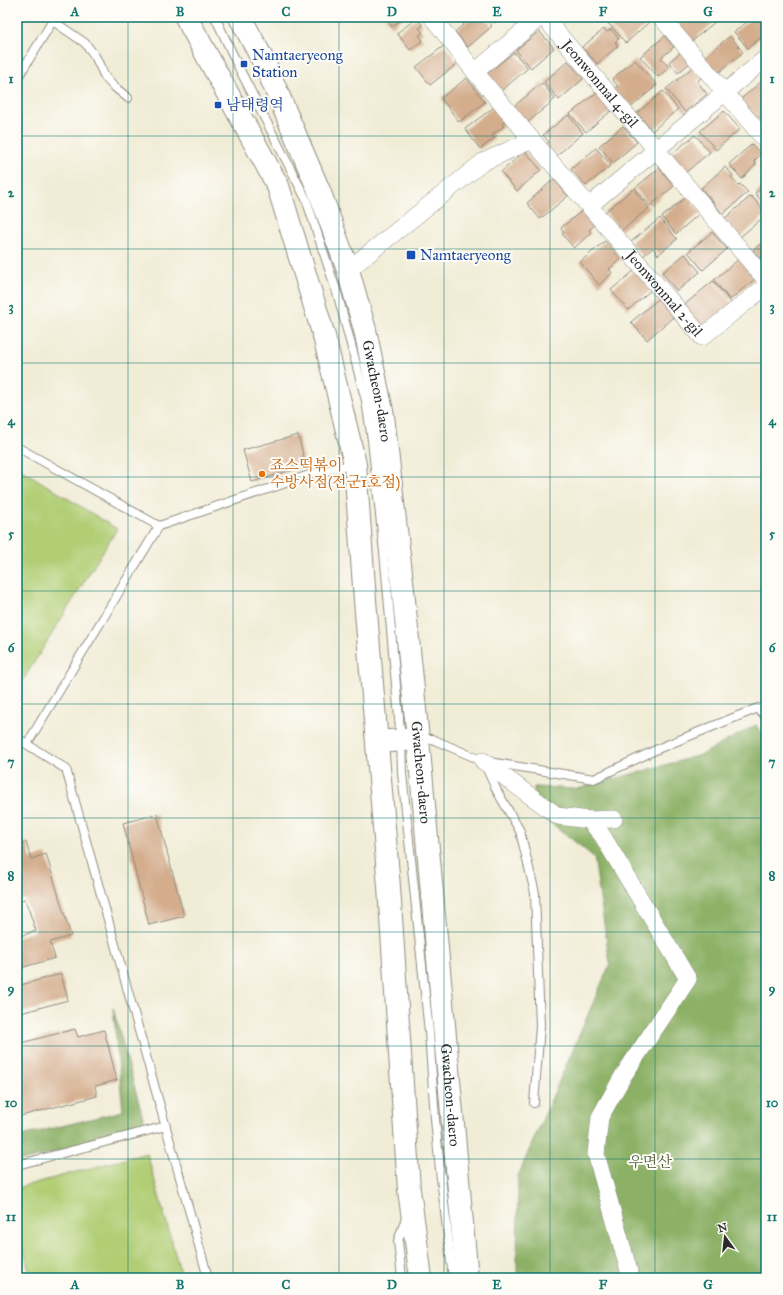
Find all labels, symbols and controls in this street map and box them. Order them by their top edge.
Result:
text: A [70,4,80,20]
text: B [176,4,185,20]
text: C [282,4,291,20]
text: D [387,4,397,20]
text: E [492,4,502,20]
text: F [599,4,608,20]
text: G [703,4,713,20]
street label: Jeonwonmal 4-gil [556,34,643,132]
place label: Namtaeryeong Station [252,46,344,81]
marker: Namtaeryeong Station [239,59,249,69]
text: 1 [8,71,14,87]
text: 1 [769,71,775,87]
place label: 남태령역 [226,96,284,114]
marker: 남태령역 [213,100,223,110]
text: 2 [8,185,15,201]
text: 2 [769,185,776,201]
street label: Jeonwonmal 2-gil [620,245,707,341]
place label: Namtaeryeong [420,246,512,264]
marker: Namtaeryeong [405,249,417,261]
text: 3 [8,299,14,315]
text: 3 [769,299,775,315]
street label: Gwacheon-daero [358,338,395,443]
text: 4 [7,413,15,429]
text: 4 [768,413,776,429]
place label: 죠스떡볶이 수방사점(전군1호점) [270,456,400,492]
marker: 죠스떡볶이 수방사점(전군1호점) [257,469,267,479]
text: 5 [8,526,15,542]
text: 5 [769,526,776,542]
text: 6 [8,640,16,656]
text: 6 [769,640,777,656]
street label: Gwacheon-daero [407,720,435,825]
text: 7 [8,754,15,770]
text: 7 [769,754,776,770]
text: 8 [8,868,15,884]
text: 8 [769,868,776,884]
text: 9 [8,981,15,997]
text: 9 [769,981,776,997]
street label: Gwacheon-daero [437,1043,464,1148]
text: 10 [5,1095,18,1111]
text: 10 [766,1095,779,1111]
park label: 우면산 [628,1153,672,1171]
text: 11 [6,1209,16,1225]
text: 11 [767,1209,777,1225]
north arrow [705,1217,745,1257]
text: N [716,1220,729,1235]
text: A [70,1277,80,1293]
text: B [176,1277,185,1293]
text: C [282,1277,291,1293]
text: D [387,1277,397,1293]
text: E [492,1277,502,1293]
text: F [599,1277,608,1293]
text: G [703,1277,713,1293]

